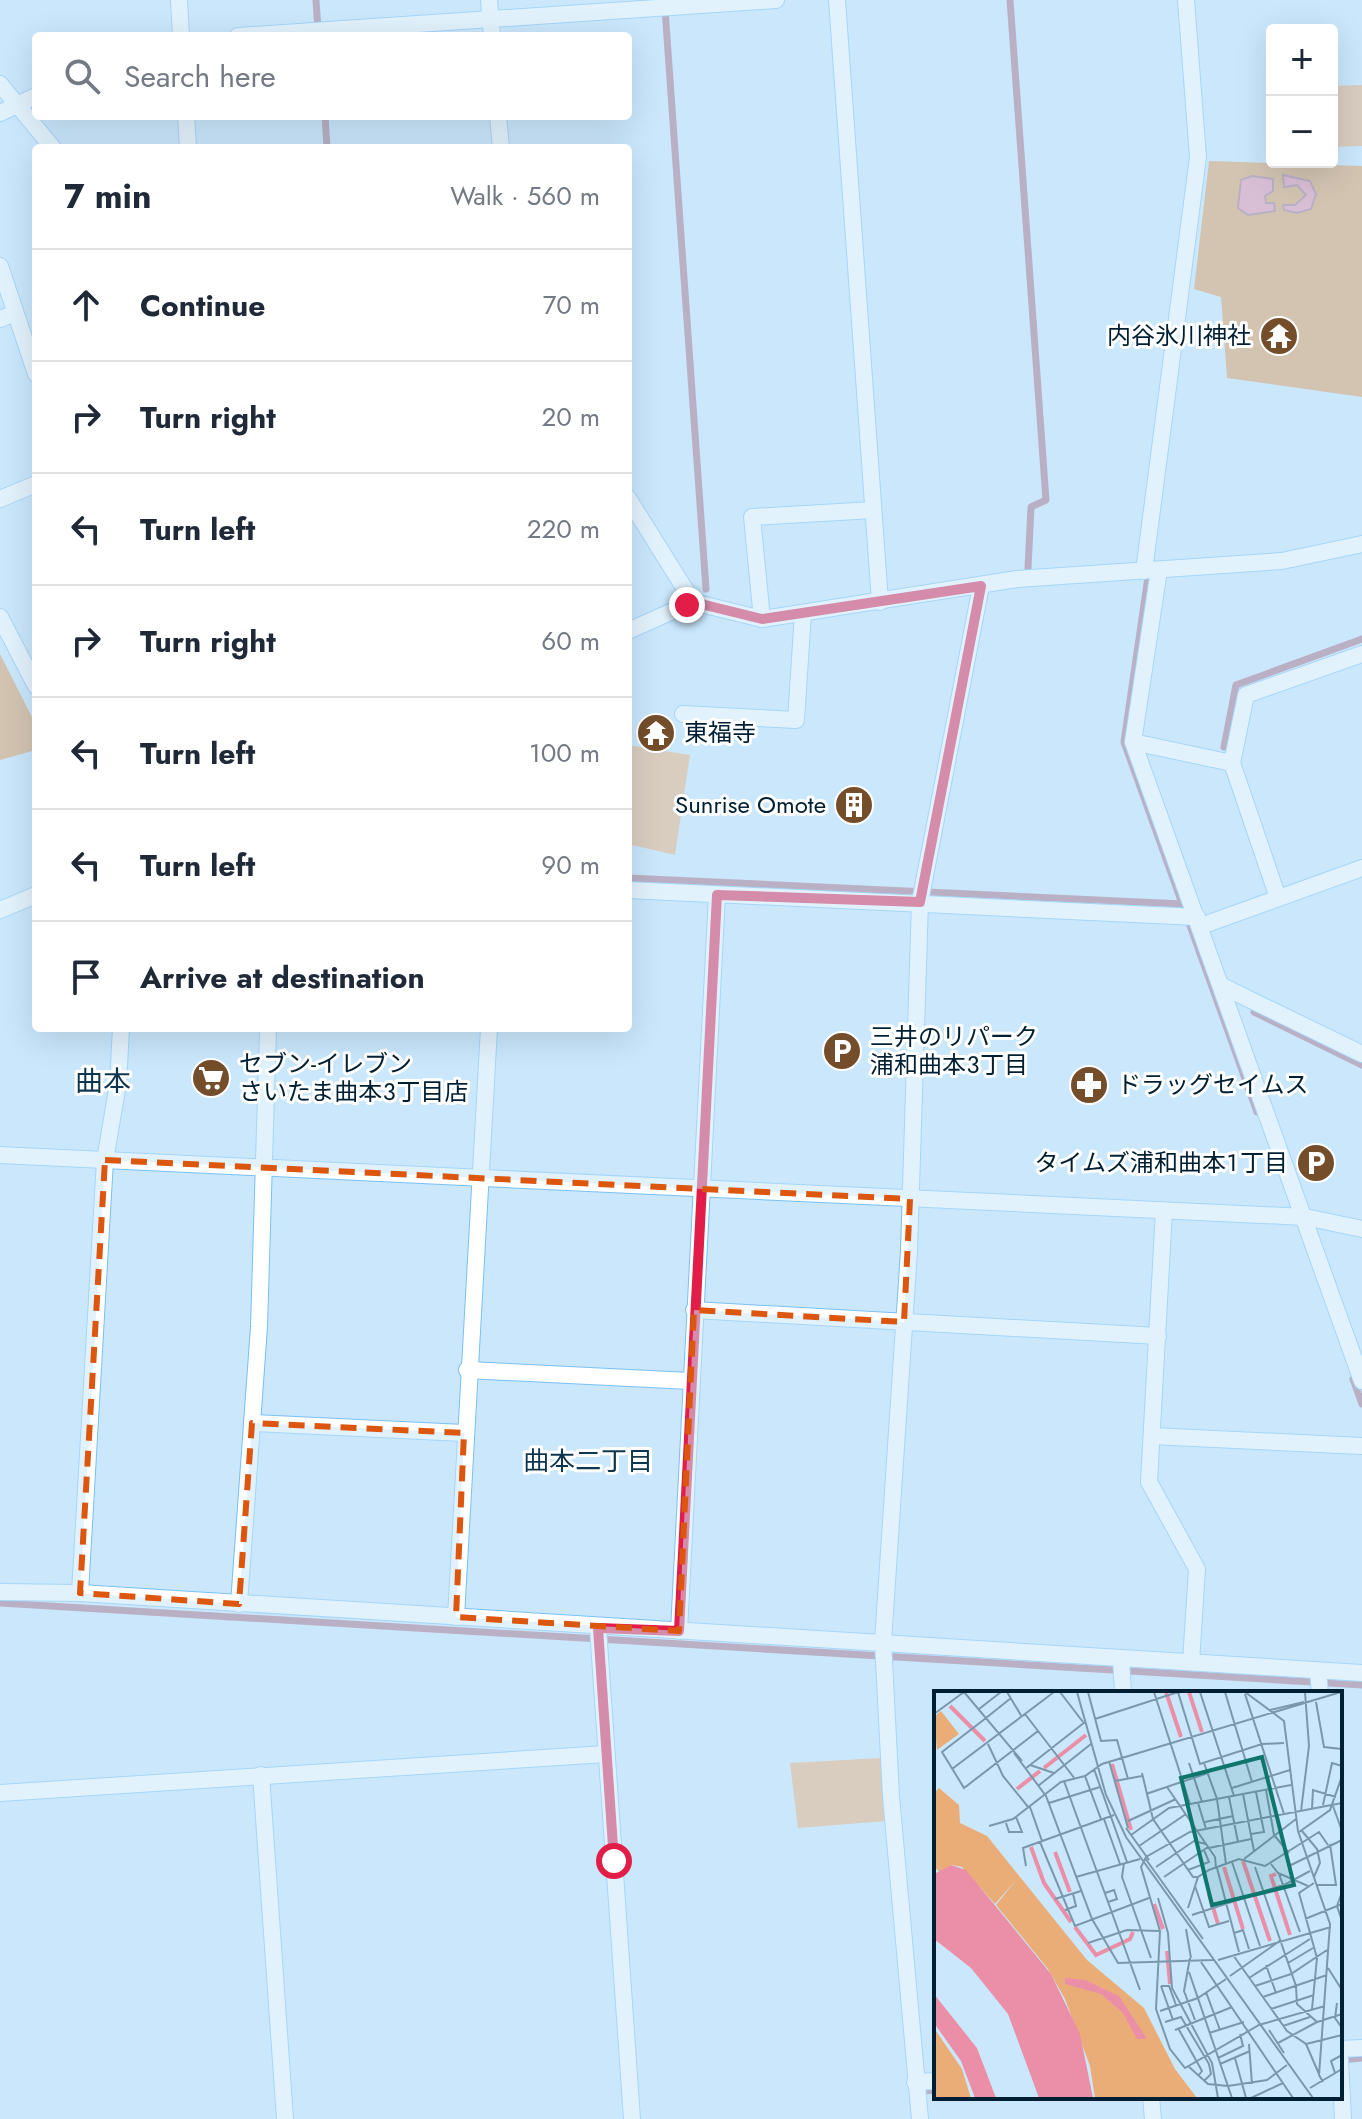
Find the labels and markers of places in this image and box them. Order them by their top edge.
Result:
temple icon: 内谷氷川神社 [1258,315,1300,357]
place label: 内谷氷川神社 [1107,318,1251,353]
temple icon: 東福寺 [635,712,677,754]
place label: 東福寺 [684,715,756,750]
building icon: Sunrise Omote [833,784,875,826]
place label: Sunrise Omote [675,787,826,822]
place label: 三井のリパーク 浦和曲本３丁目 [870,1019,1038,1082]
parking icon: 三井のリパーク 浦和曲本３丁目 [821,1030,863,1072]
place label: セブン-イレブン さいたま曲本３丁目店 [239,1046,468,1109]
supermarket icon: セブン-イレブン さいたま曲本３丁目店 [190,1057,232,1099]
pharmacy icon: ドラッグセイムス [1068,1064,1110,1106]
place label: ドラッグセイムス [1117,1067,1309,1102]
parking icon: タイムズ浦和曲本１丁目 [1295,1142,1337,1184]
place label: タイムズ浦和曲本１丁目 [1035,1145,1288,1180]

